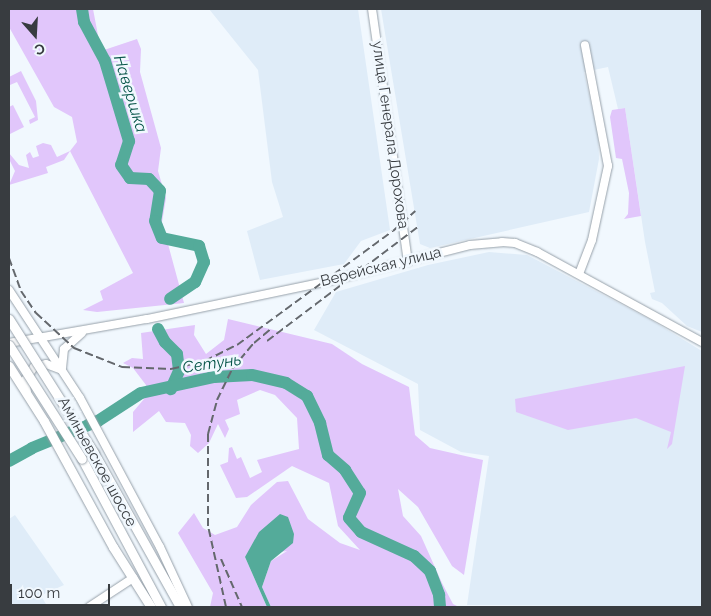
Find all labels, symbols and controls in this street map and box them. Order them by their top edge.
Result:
north arrow [10,10,60,60]
text: С [33,40,47,58]
street label: улица Генерала Дорохова [368,40,412,230]
water label: Навершка [109,53,151,135]
street label: Верейская улица [319,243,443,291]
water label: Сетунь [181,350,243,378]
street label: Аминьевское шоссе [54,394,140,530]
scale bar [12,574,112,606]
text: 100 m [18,584,60,602]

